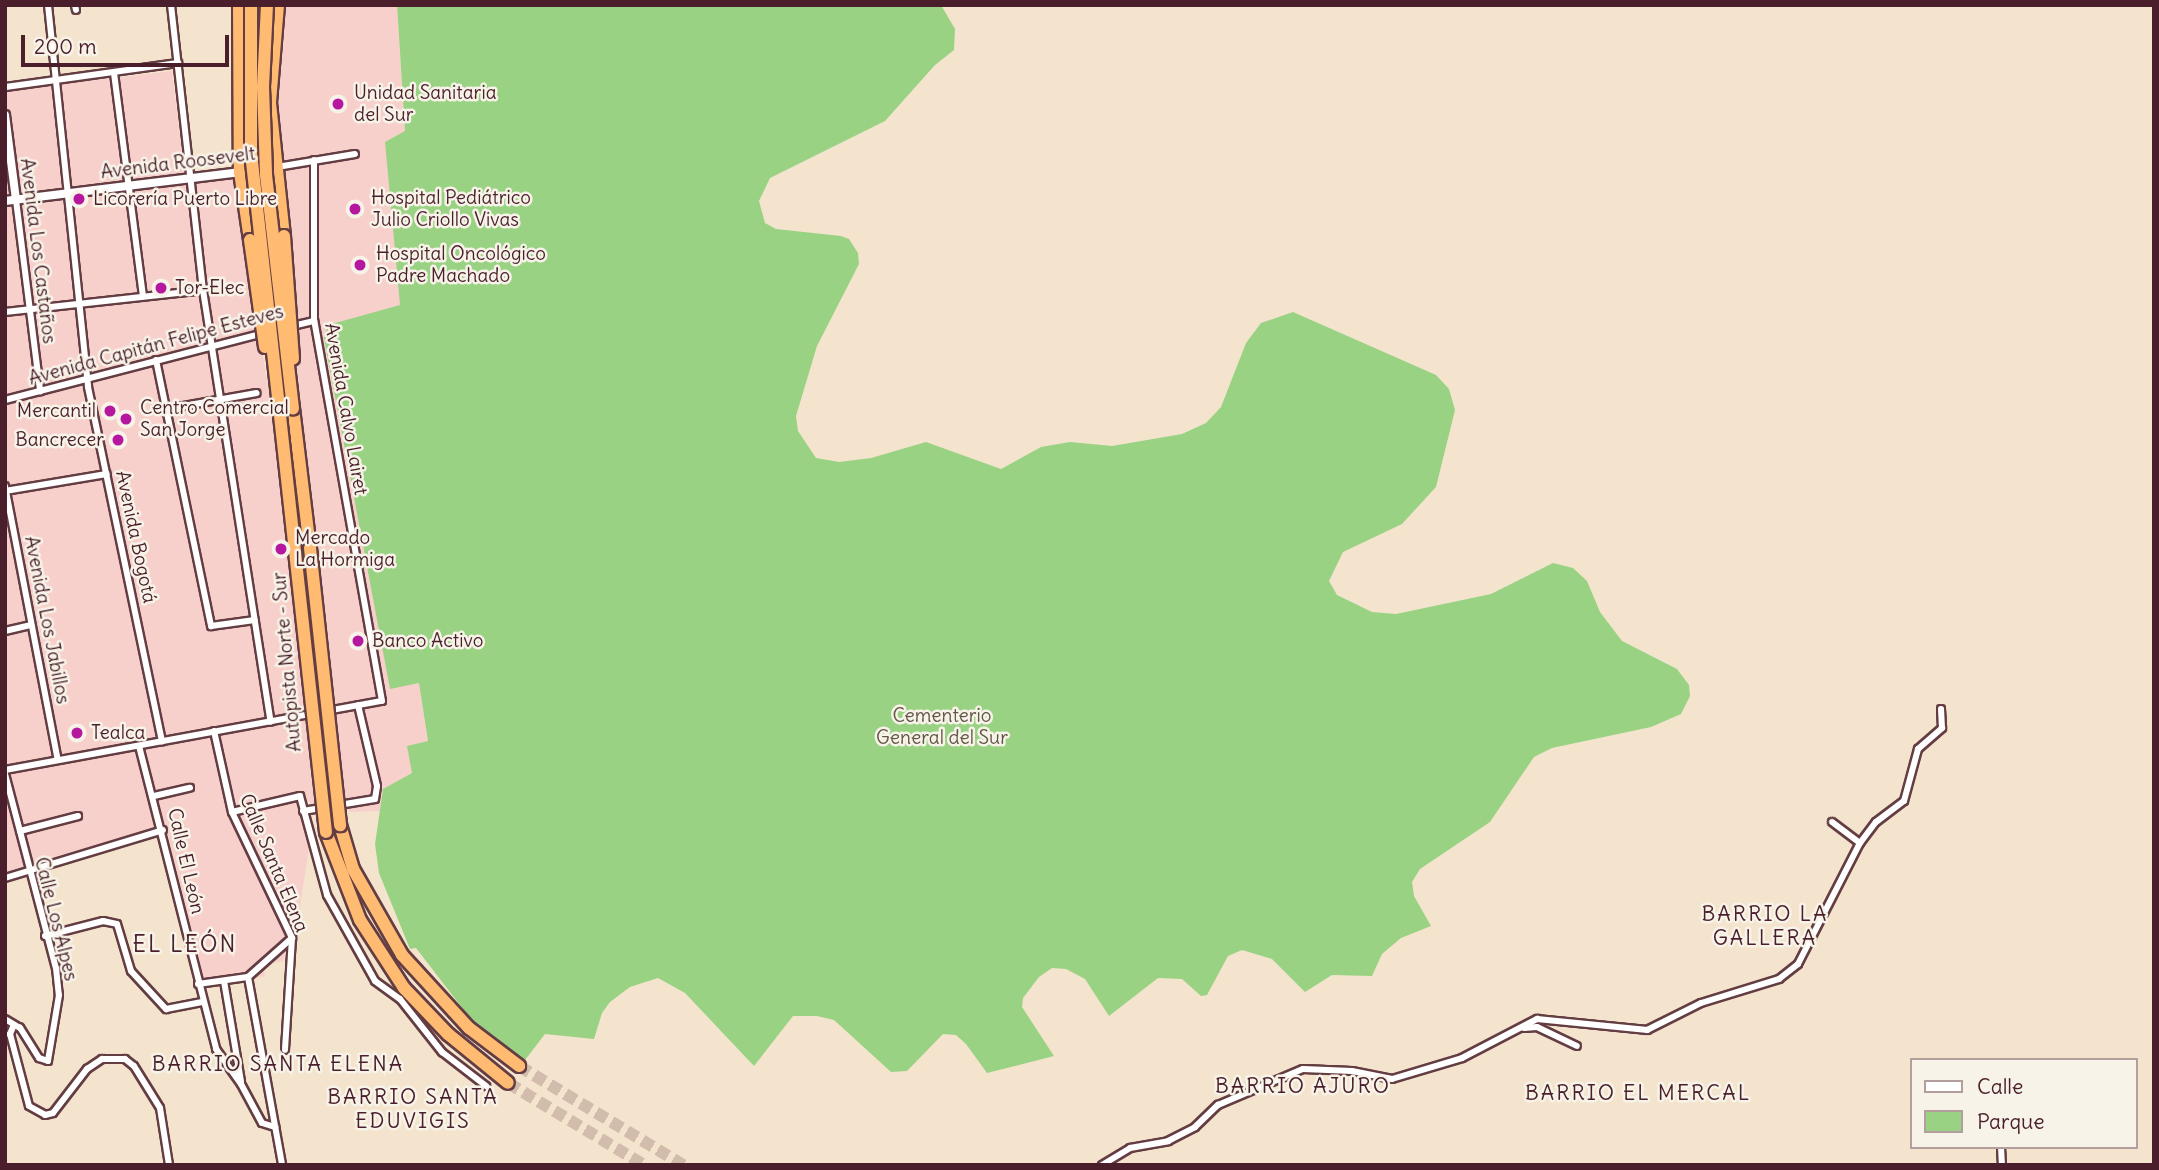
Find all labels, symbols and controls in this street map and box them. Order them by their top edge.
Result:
scale bar [24,21,233,65]
text: 200 m [34,33,97,60]
place label: Unidad Sanitaria del Sur [354,82,496,126]
marker: Unidad Sanitaria del Sur [328,94,348,114]
street label: Avenida Roosevelt [99,142,257,184]
street label: Avenida Los Castaños [15,157,61,345]
place label: Hospital Pediátrico Julio Criollo Vivas [371,187,531,231]
place label: Licorería Puerto Libre [93,188,277,210]
marker: Licorería Puerto Libre [71,191,87,207]
marker: Hospital Pediátrico Julio Criollo Vivas [345,199,365,219]
place label: Hospital Oncológico Padre Machado [376,243,546,287]
marker: Hospital Oncológico Padre Machado [350,255,370,275]
place label: Tor-Elec [175,277,244,299]
marker: Tor-Elec [153,280,169,296]
street label: Avenida Capitán Felipe Esteves [26,300,286,390]
street label: Avenida Calvo Lairet [320,321,372,497]
place label: Centro Comercial San Jorge [140,397,289,441]
place label: Mercantil [17,400,96,422]
marker: Mercantil [102,403,118,419]
marker: Centro Comercial San Jorge [118,411,134,427]
place label: Bancrecer [15,429,104,451]
marker: Bancrecer [110,432,126,448]
street label: Avenida Bogotá [111,469,161,605]
place label: Mercado La Hormiga [295,527,395,571]
street label: Avenida Los Jabillos [20,534,74,706]
marker: Mercado La Hormiga [273,541,289,557]
street label: Autopista Norte - Sur [268,571,306,753]
place label: Banco Activo [372,630,483,652]
marker: Banco Activo [350,633,366,649]
park label: Cementerio General del Sur [876,705,1008,749]
place label: Tealca [91,722,145,744]
marker: Tealca [69,725,85,741]
street label: Calle Santa Elena [235,790,313,936]
street label: Calle El León [163,806,209,916]
street label: Calle Los Alpes [30,855,82,983]
district label: BARRIO LA GALLERA [1703,901,1827,951]
district label: EL LEÓN [133,930,237,958]
district label: BARRIO SANTA ELENA [154,1051,402,1077]
legend [1910,1058,2138,1149]
district label: BARRIO AJURO [1217,1073,1389,1099]
text: Calle [1977,1073,2023,1100]
district label: BARRIO EL MERCAL [1527,1080,1749,1106]
district label: BARRIO SANTA EDUVIGIS [329,1084,497,1134]
text: Parque [1977,1108,2045,1135]

